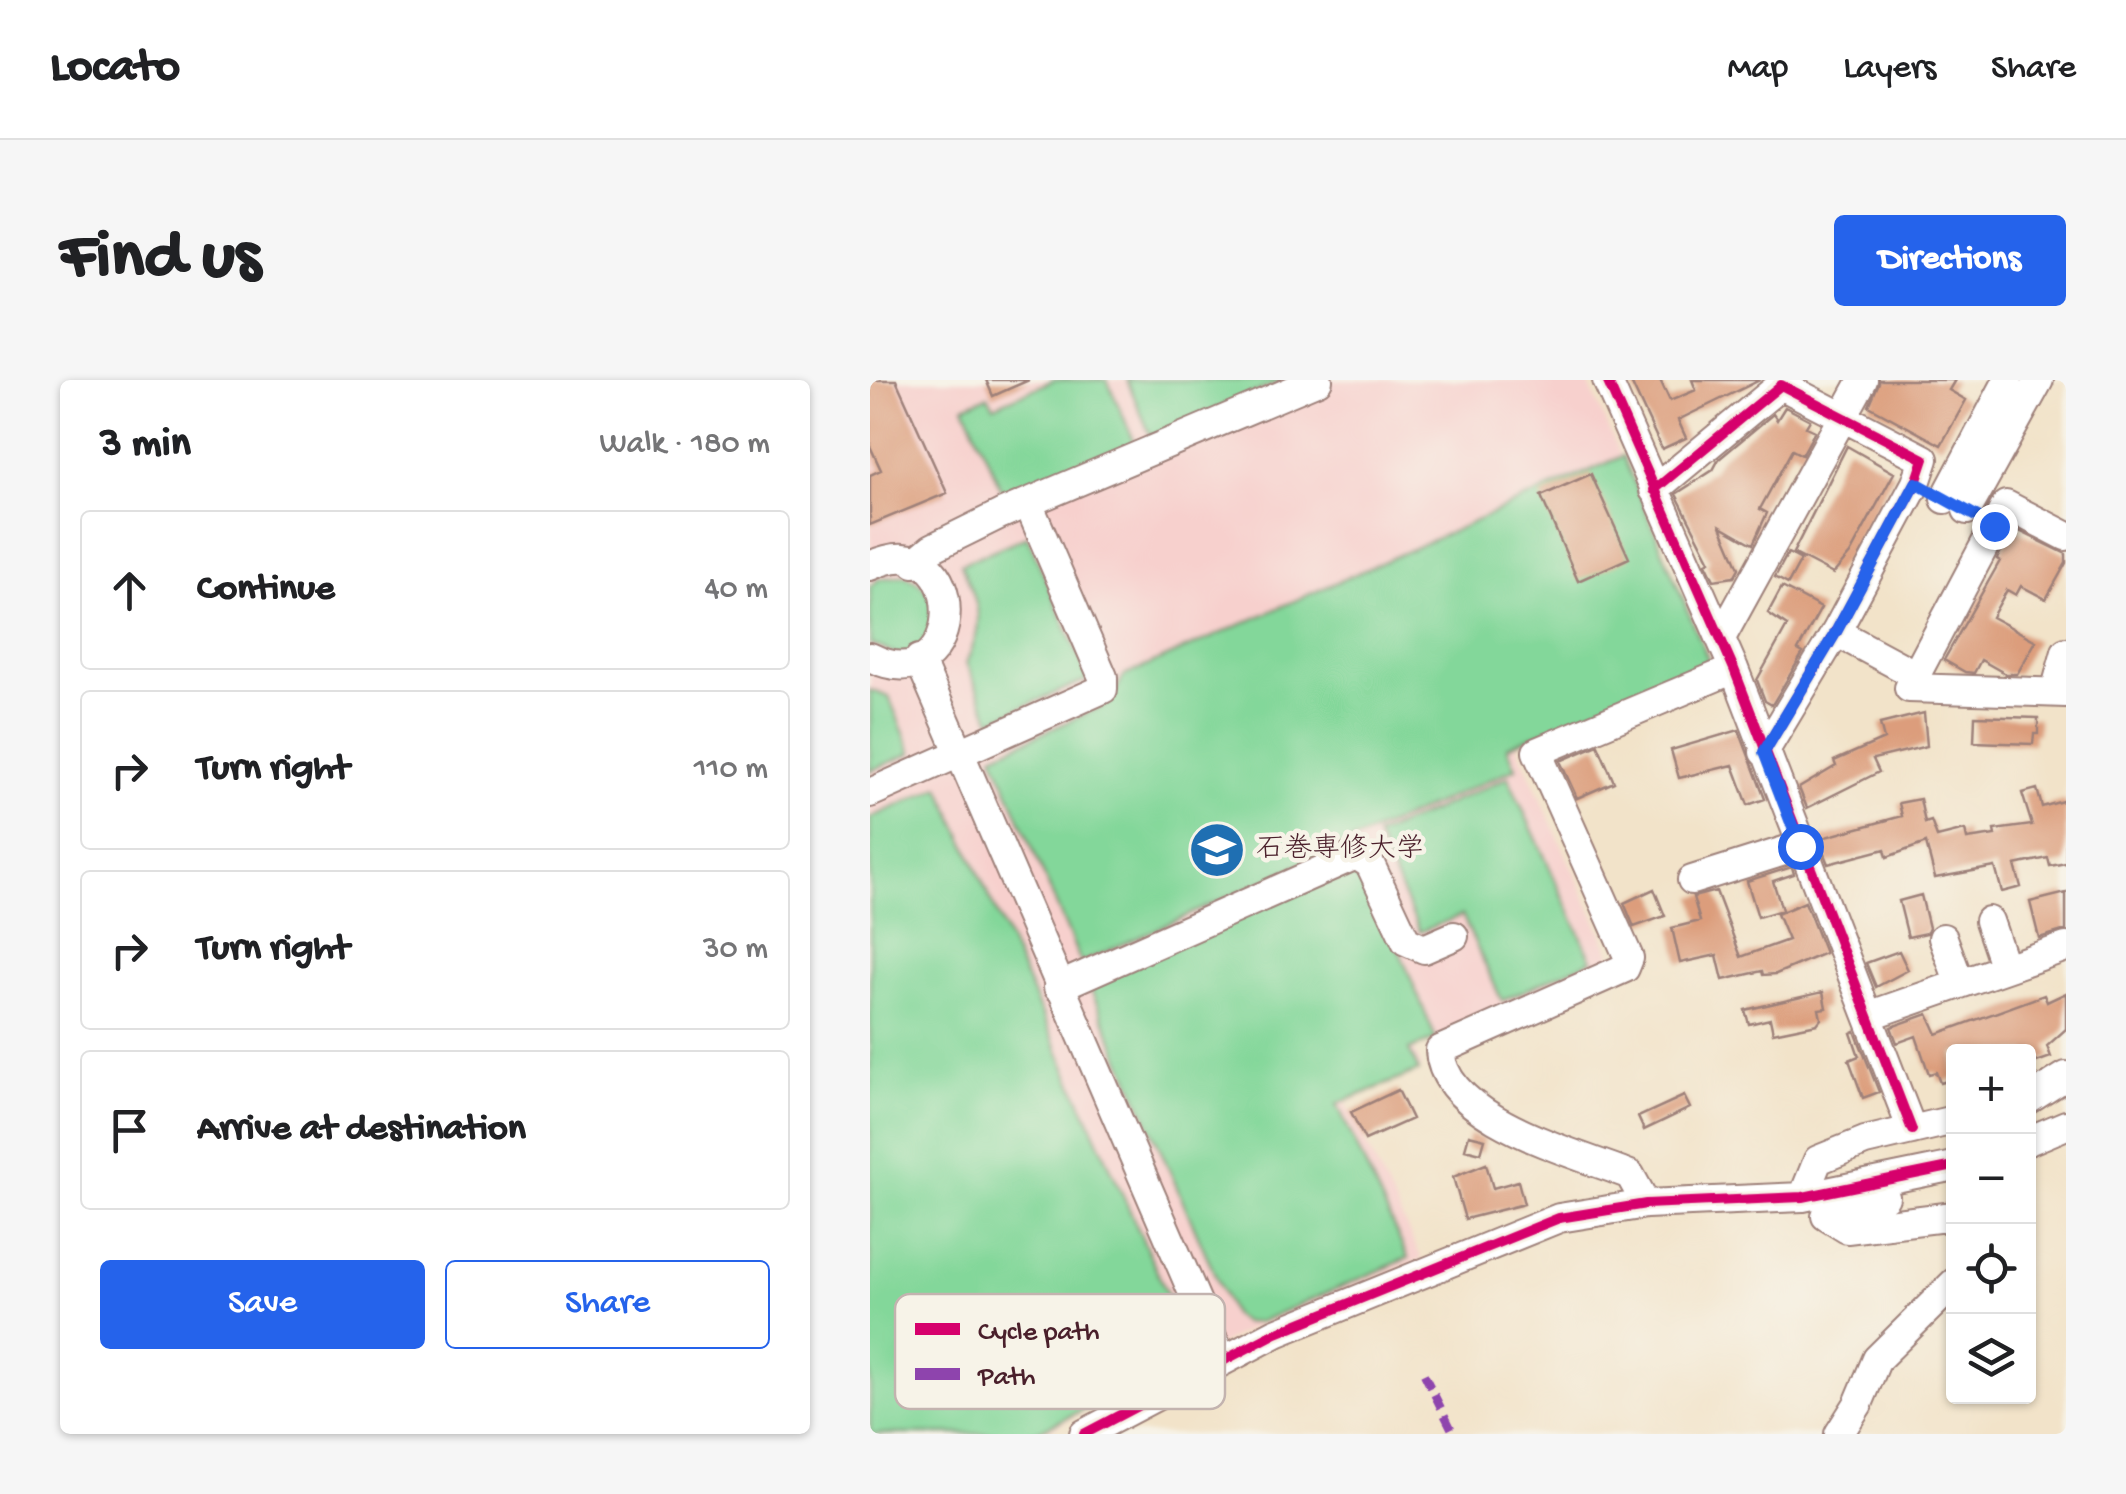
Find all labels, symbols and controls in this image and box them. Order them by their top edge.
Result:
text: Locato [50,41,180,98]
text: Map [1727,49,1788,90]
text: Layers [1843,49,1936,90]
text: Share [1991,49,2076,90]
button: Directions [1834,215,2066,306]
text: Find us [60,219,261,302]
text: 3 min [100,421,191,470]
text: Walk · 180 m [600,426,770,464]
route end [1972,504,2018,550]
icon: ahead [102,563,157,618]
text: Continue [197,568,335,612]
text: 40 m [704,571,768,609]
icon: right [102,743,157,798]
text: Turn right [197,748,349,792]
text: 110 m [694,751,768,789]
school or university icon: 石巻専修大学 [1187,820,1247,880]
route start [1778,824,1824,870]
place label: 石巻専修大学 [1256,833,1424,867]
icon: right [102,923,157,978]
text: Turn right [197,928,349,972]
text: 30 m [703,931,768,969]
map controls [1946,1044,2036,1404]
button: + [1946,1044,2036,1134]
icon: arrive [102,1103,157,1158]
text: Arrive at destination [197,1108,526,1152]
button: − [1946,1134,2036,1224]
button: locate [1946,1224,2036,1314]
button: Save [100,1260,425,1349]
button: Share [445,1260,770,1349]
legend [895,1294,1225,1409]
button: layers [1946,1314,2036,1404]
text: Cycle path [978,1317,1100,1350]
text: Path [977,1362,1035,1395]

